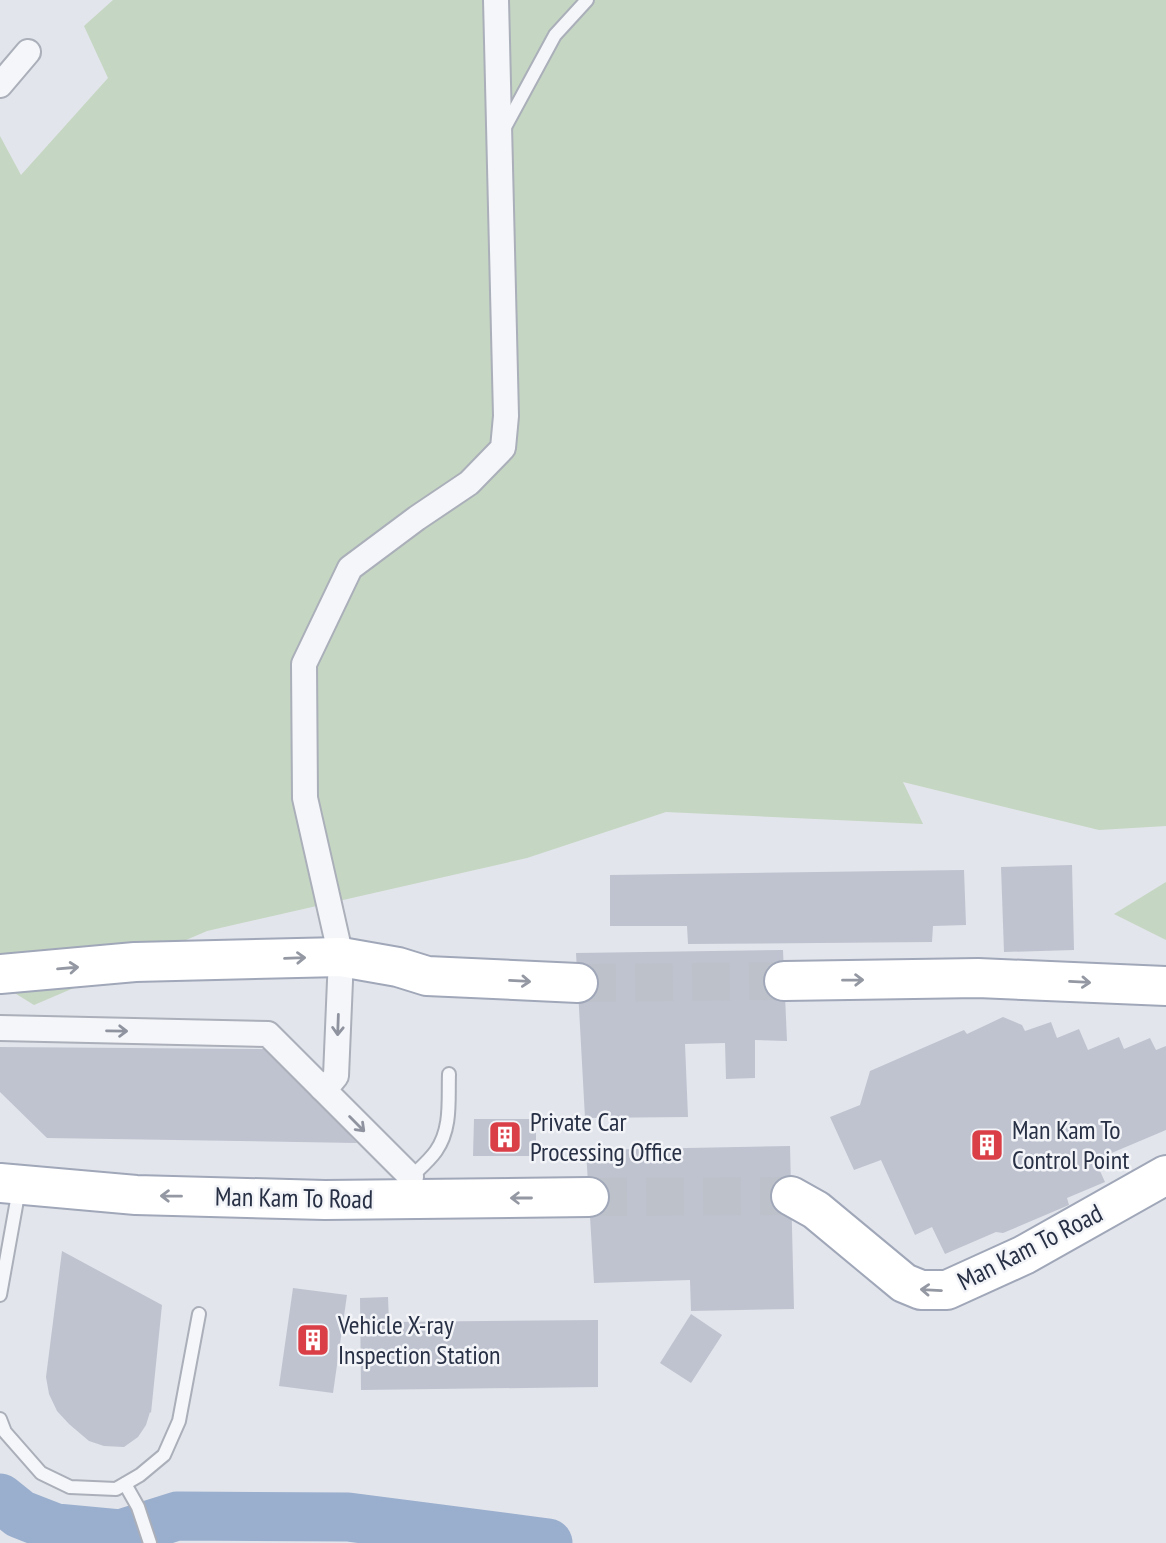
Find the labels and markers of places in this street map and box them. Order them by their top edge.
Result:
place label: Private Car Processing Office [530,1105,682,1168]
place label: Man Kam To Control Point [1012,1113,1129,1176]
building icon: Private Car Processing Office [486,1118,524,1156]
building icon: Man Kam To Control Point [968,1126,1006,1164]
place label: Vehicle X-ray Inspection Station [337,1308,500,1371]
building icon: Vehicle X-ray Inspection Station [294,1321,332,1359]

